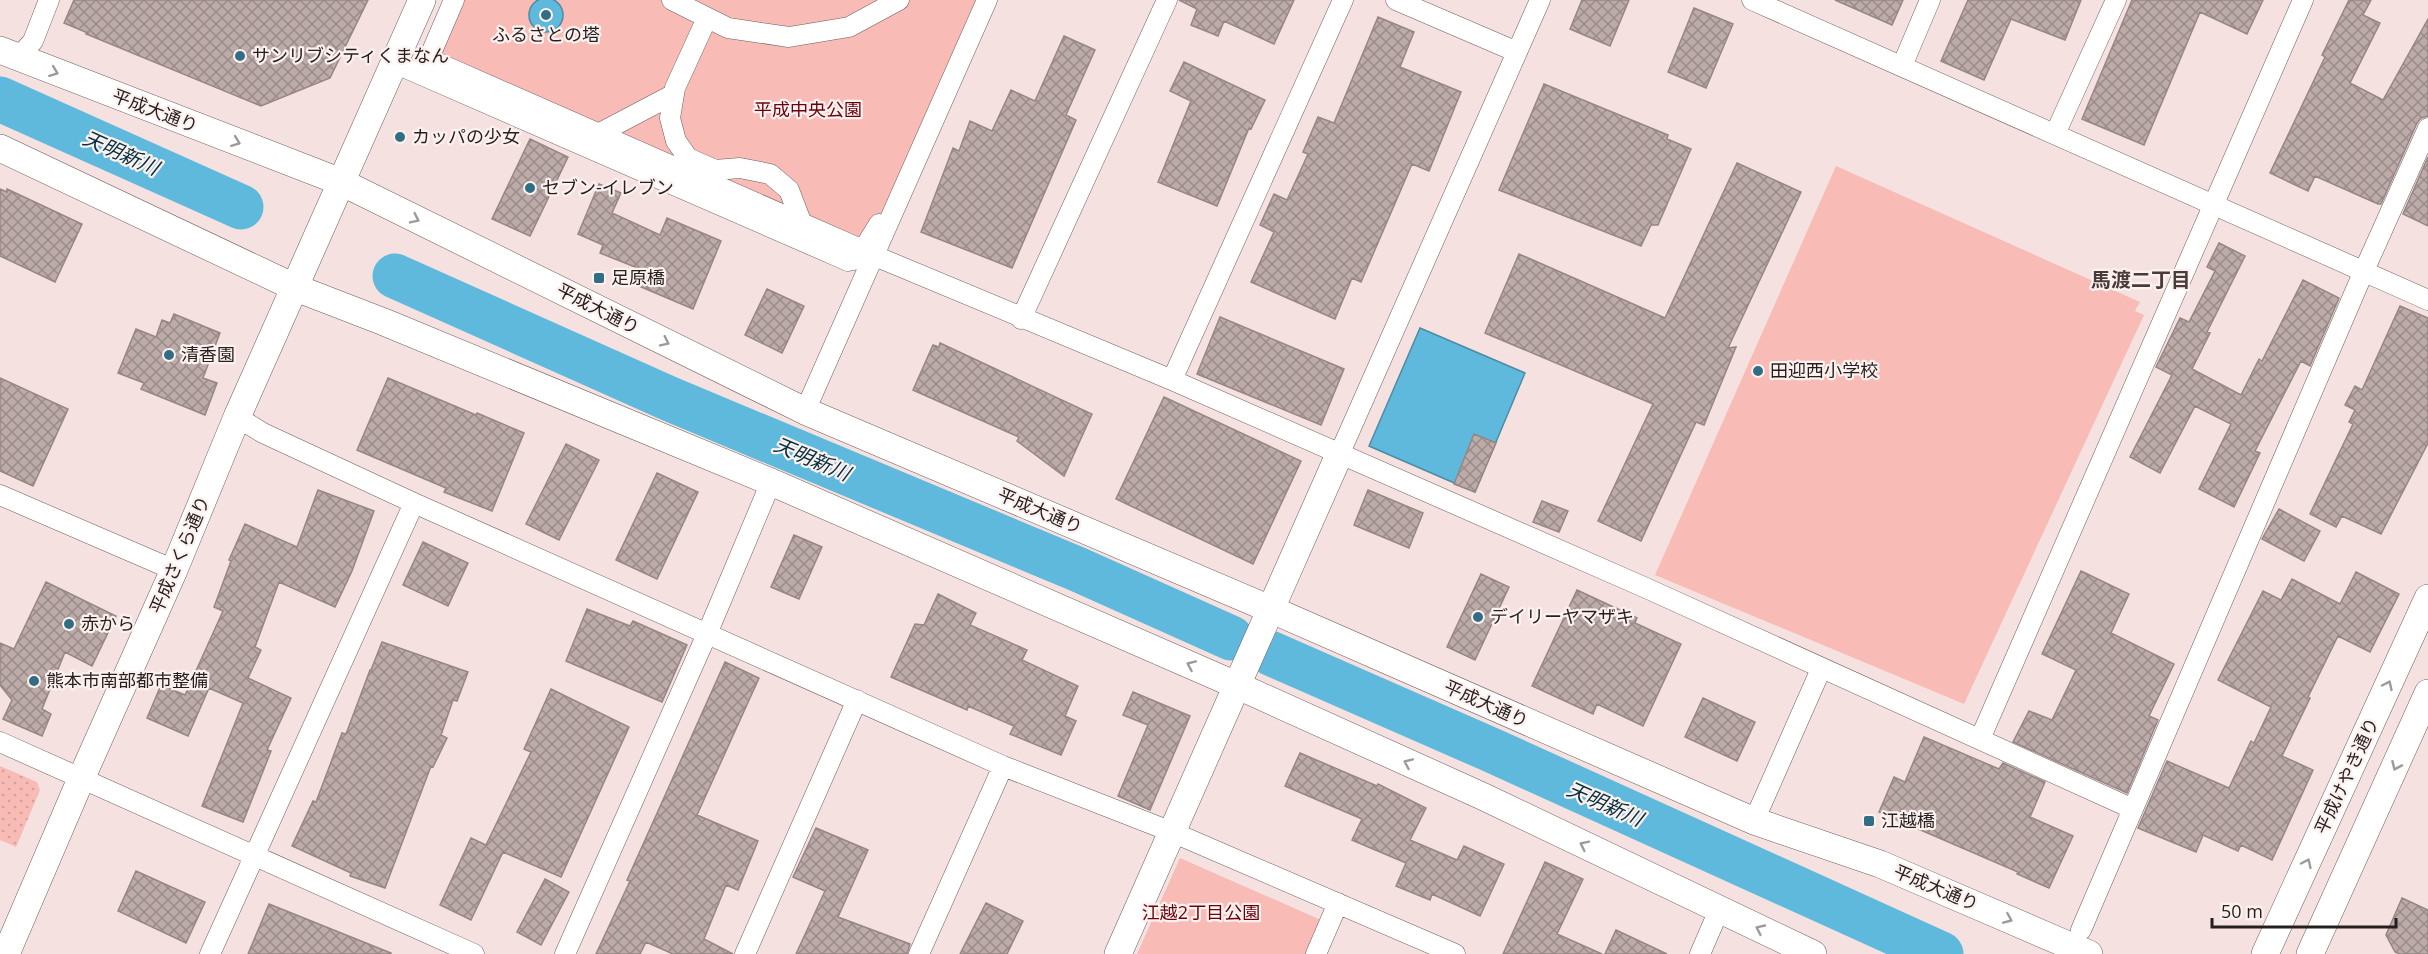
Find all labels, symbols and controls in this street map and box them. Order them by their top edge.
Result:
marker: ふるさとの塔 [539,8,553,22]
place label: ふるさとの塔 [492,22,600,46]
place label: サンリブシティくまなん [252,43,449,67]
marker: サンリブシティくまなん [233,49,247,63]
one-way arrow [48,65,59,77]
street label: 平成大通り [109,83,202,137]
park label: 平成中央公園 [754,97,862,121]
water label: 天明新川 [79,124,165,182]
place label: カッパの少女 [412,124,520,148]
marker: カッパの少女 [393,130,407,144]
one-way arrow [230,135,241,147]
place label: セブン-イレブン [542,175,674,199]
marker: セブン-イレブン [523,181,537,195]
one-way arrow [409,212,420,223]
place label: 足原橋 [611,265,665,289]
district label: 馬渡二丁目 [2091,266,2191,293]
marker: 足原橋 [592,271,606,285]
street label: 平成大通り [553,277,644,339]
one-way arrow [659,335,670,347]
place label: 清香園 [181,342,235,366]
marker: 清香園 [162,348,176,362]
place label: 田迎西小学校 [1770,358,1878,382]
marker: 田迎西小学校 [1751,364,1765,378]
water label: 天明新川 [770,430,856,487]
street label: 平成大通り [994,481,1087,539]
street label: 平成さくら通り [143,492,215,617]
place label: デイリーヤマザキ [1490,604,1634,628]
marker: デイリーヤマザキ [1471,610,1485,624]
place label: 赤から [81,611,135,635]
marker: 赤から [62,617,76,631]
one-way arrow [1187,661,1198,673]
place label: 熊本市南部都市整備 [46,668,208,692]
marker: 熊本市南部都市整備 [27,674,41,688]
street label: 平成大通り [1440,674,1532,732]
one-way arrow [2381,681,2393,692]
street label: 平成けやき通り [2309,713,2384,838]
one-way arrow [1403,758,1414,770]
one-way arrow [2391,760,2403,771]
water label: 天明新川 [1563,775,1649,833]
place label: 江越橋 [1881,808,1935,832]
marker: 江越橋 [1862,814,1876,828]
one-way arrow [1580,841,1591,853]
street label: 平成大通り [1890,858,1983,916]
one-way arrow [2300,858,2312,869]
scale bar [2212,891,2396,929]
text: 50 m [2221,899,2263,923]
park label: 江越2丁目公園 [1142,900,1260,924]
one-way arrow [2002,912,2013,924]
one-way arrow [1756,925,1767,937]

